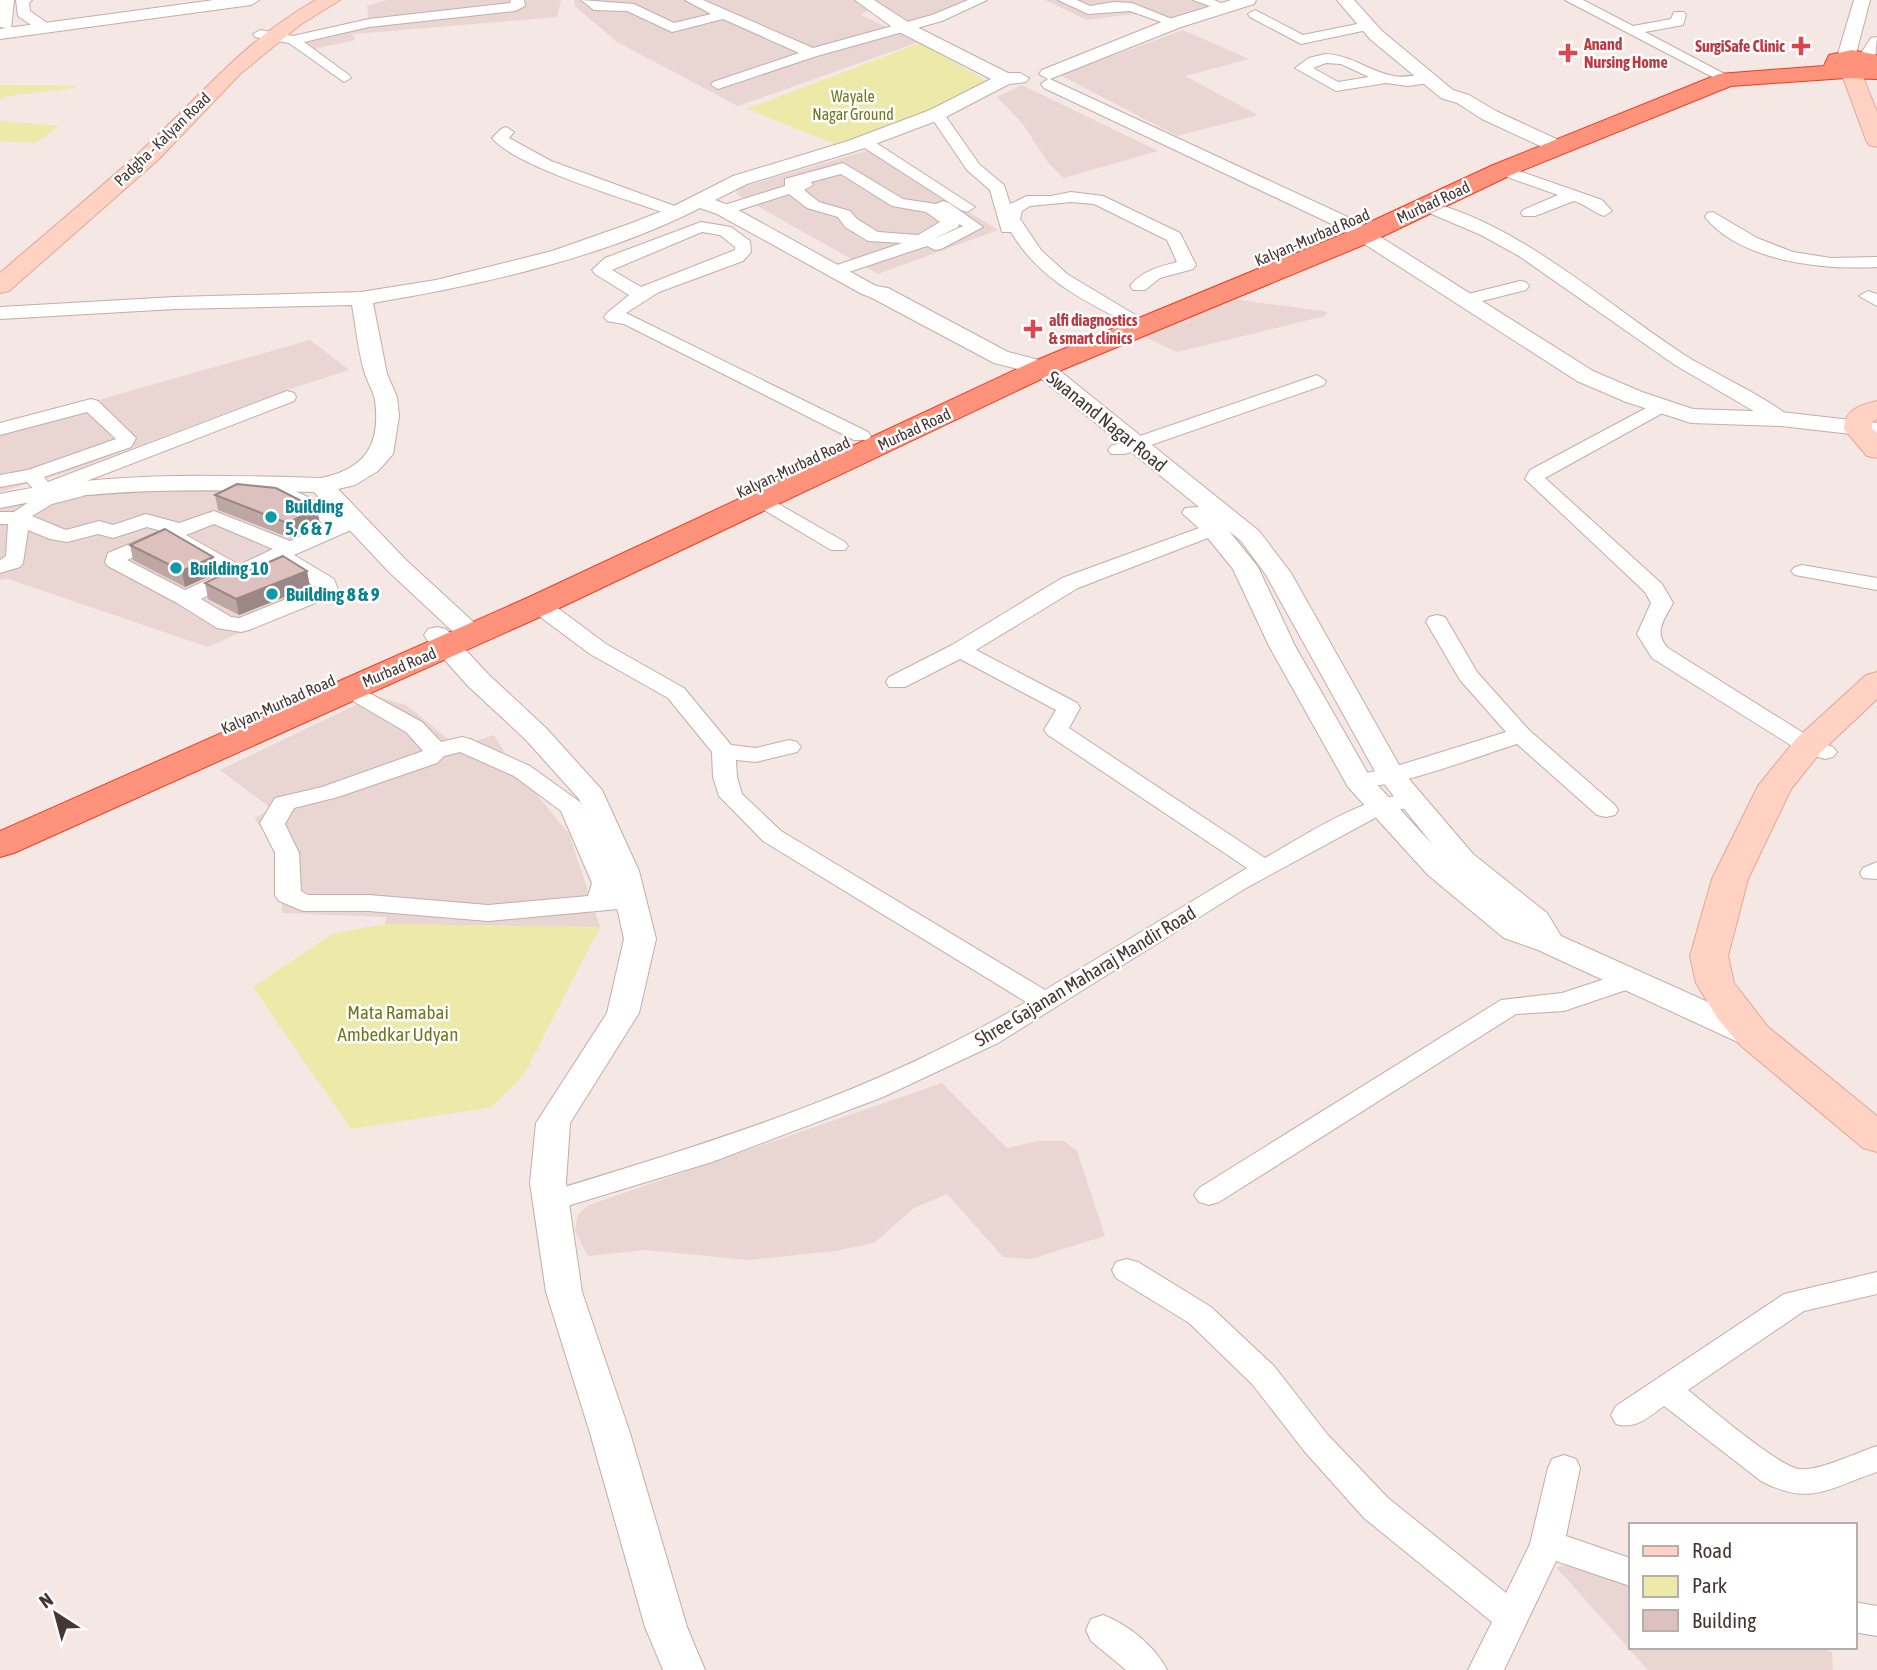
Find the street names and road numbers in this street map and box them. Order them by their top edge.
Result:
street label: Padgha - Kalyan Road [110,89,214,190]
street label: Murbad Road [1394,177,1472,227]
street label: Kalyan-Murbad Road [1252,205,1373,270]
street label: Swanand Nagar Road [1043,366,1171,476]
street label: Murbad Road [875,404,953,454]
street label: Kalyan-Murbad Road [733,433,853,502]
street label: Murbad Road [359,643,439,691]
street label: Kalyan-Murbad Road [218,671,338,738]
street label: Shree Gajanan Maharaj Mandir Road [971,901,1199,1051]

